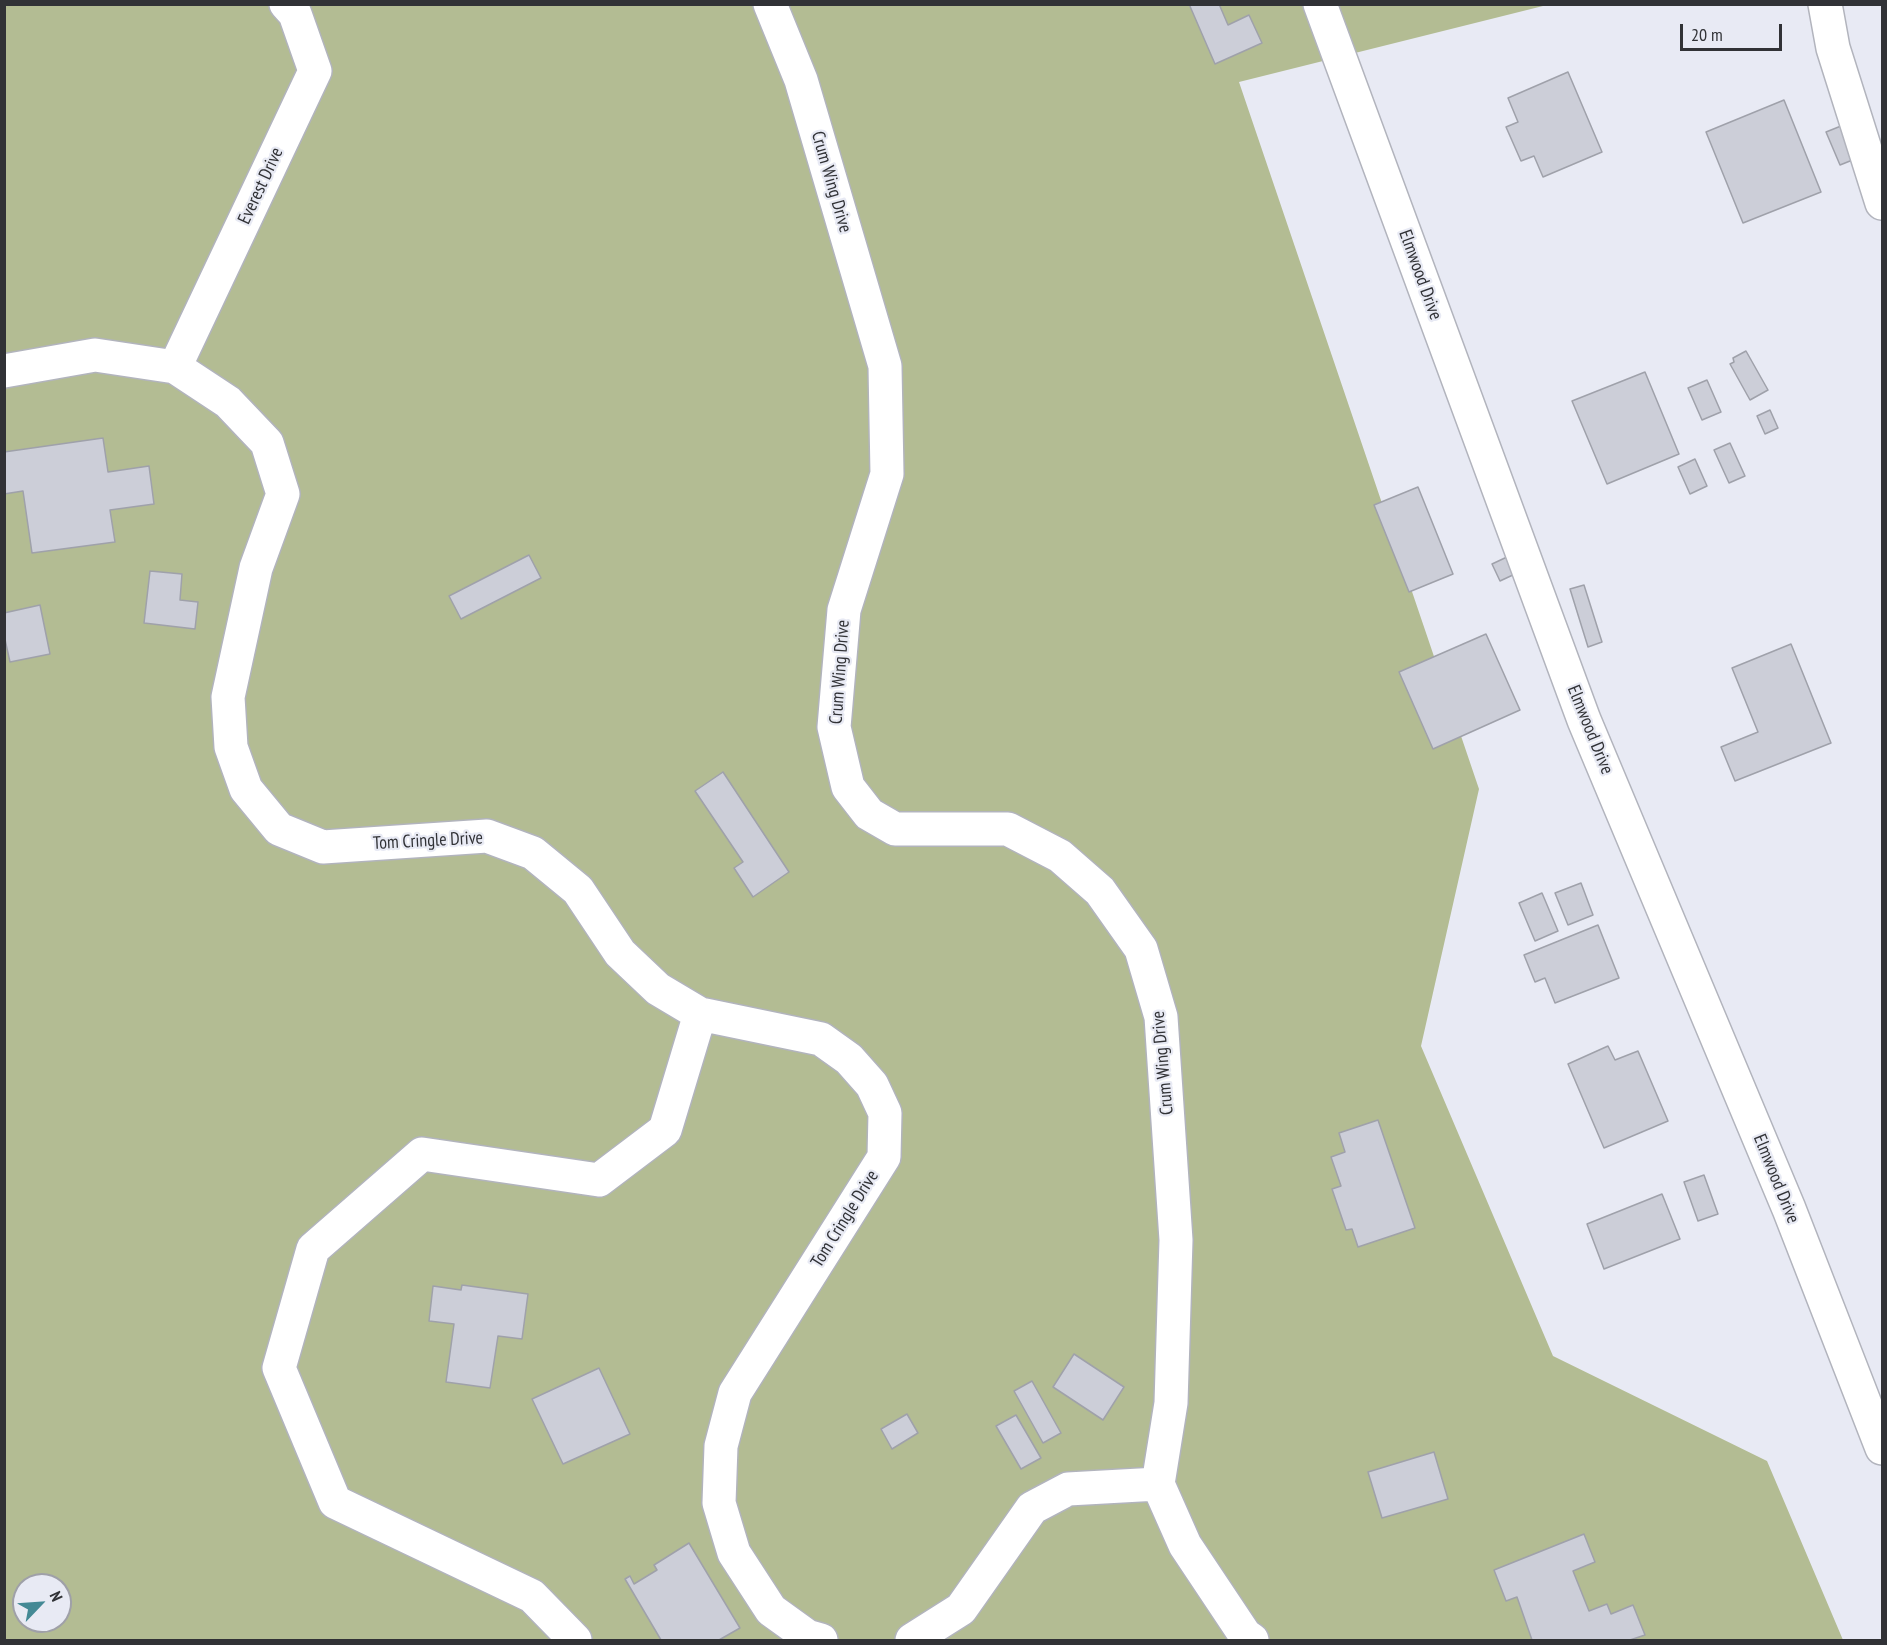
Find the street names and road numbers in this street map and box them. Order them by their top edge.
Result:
street label: Crum Wing Drive [806,129,856,235]
street label: Everest Drive [234,144,288,228]
street label: Elmwood Drive [1394,227,1446,323]
street label: Crum Wing Drive [826,619,854,725]
street label: Elmwood Drive [1562,682,1618,778]
street label: Tom Cringle Drive [372,827,484,855]
street label: Crum Wing Drive [1148,1010,1178,1116]
street label: Elmwood Drive [1748,1131,1804,1227]
street label: Tom Cringle Drive [807,1167,883,1271]

